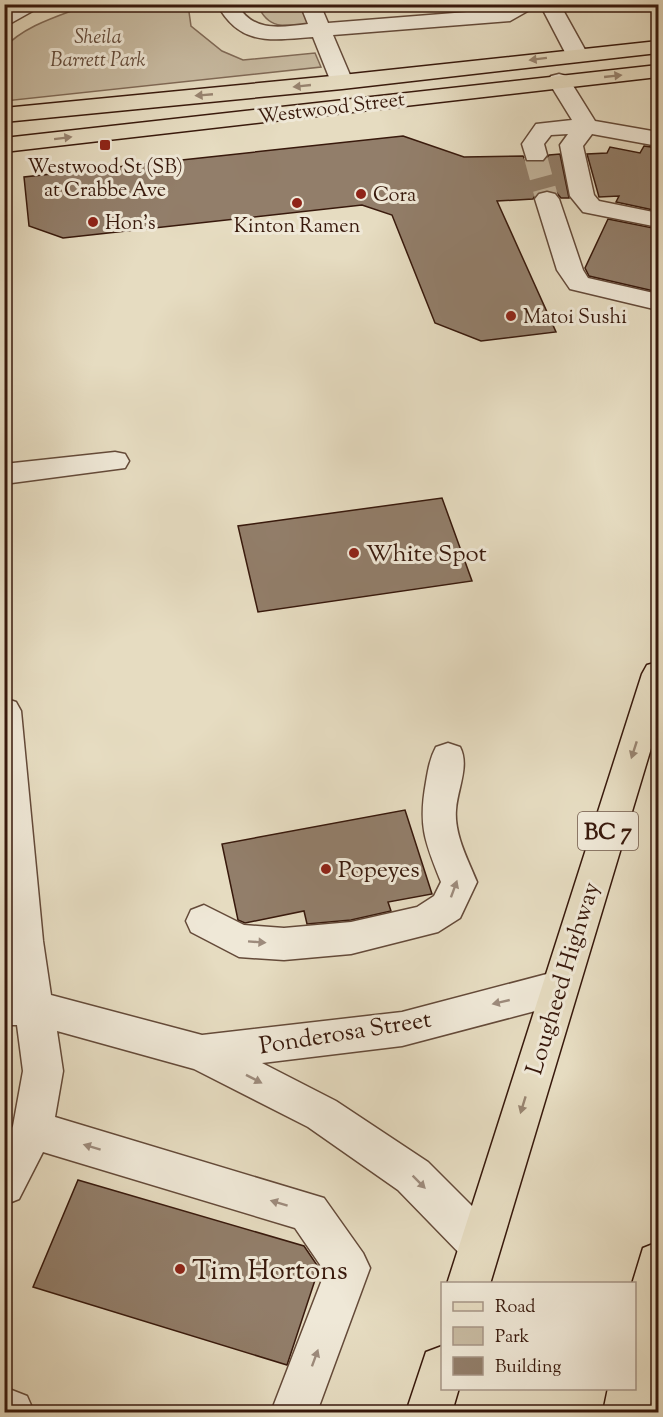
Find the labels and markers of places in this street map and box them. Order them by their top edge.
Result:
marker: Westwood St (SB) at Crabbe Ave [98,138,112,152]
place label: Westwood St (SB) at Crabbe Ave [27,154,183,206]
place label: Cora [373,182,416,211]
marker: Cora [354,187,368,201]
marker: Kinton Ramen [290,196,304,210]
place label: Hon's [105,210,156,239]
place label: Kinton Ramen [234,213,361,242]
marker: Hon's [86,215,100,229]
place label: Matoi Sushi [523,304,627,333]
marker: Matoi Sushi [504,309,518,323]
place label: White Spot [366,538,487,572]
marker: White Spot [347,546,361,560]
place label: Popeyes [338,854,420,888]
marker: Popeyes [319,862,333,876]
place label: Tim Hortons [192,1252,348,1292]
marker: Tim Hortons [173,1262,187,1276]

